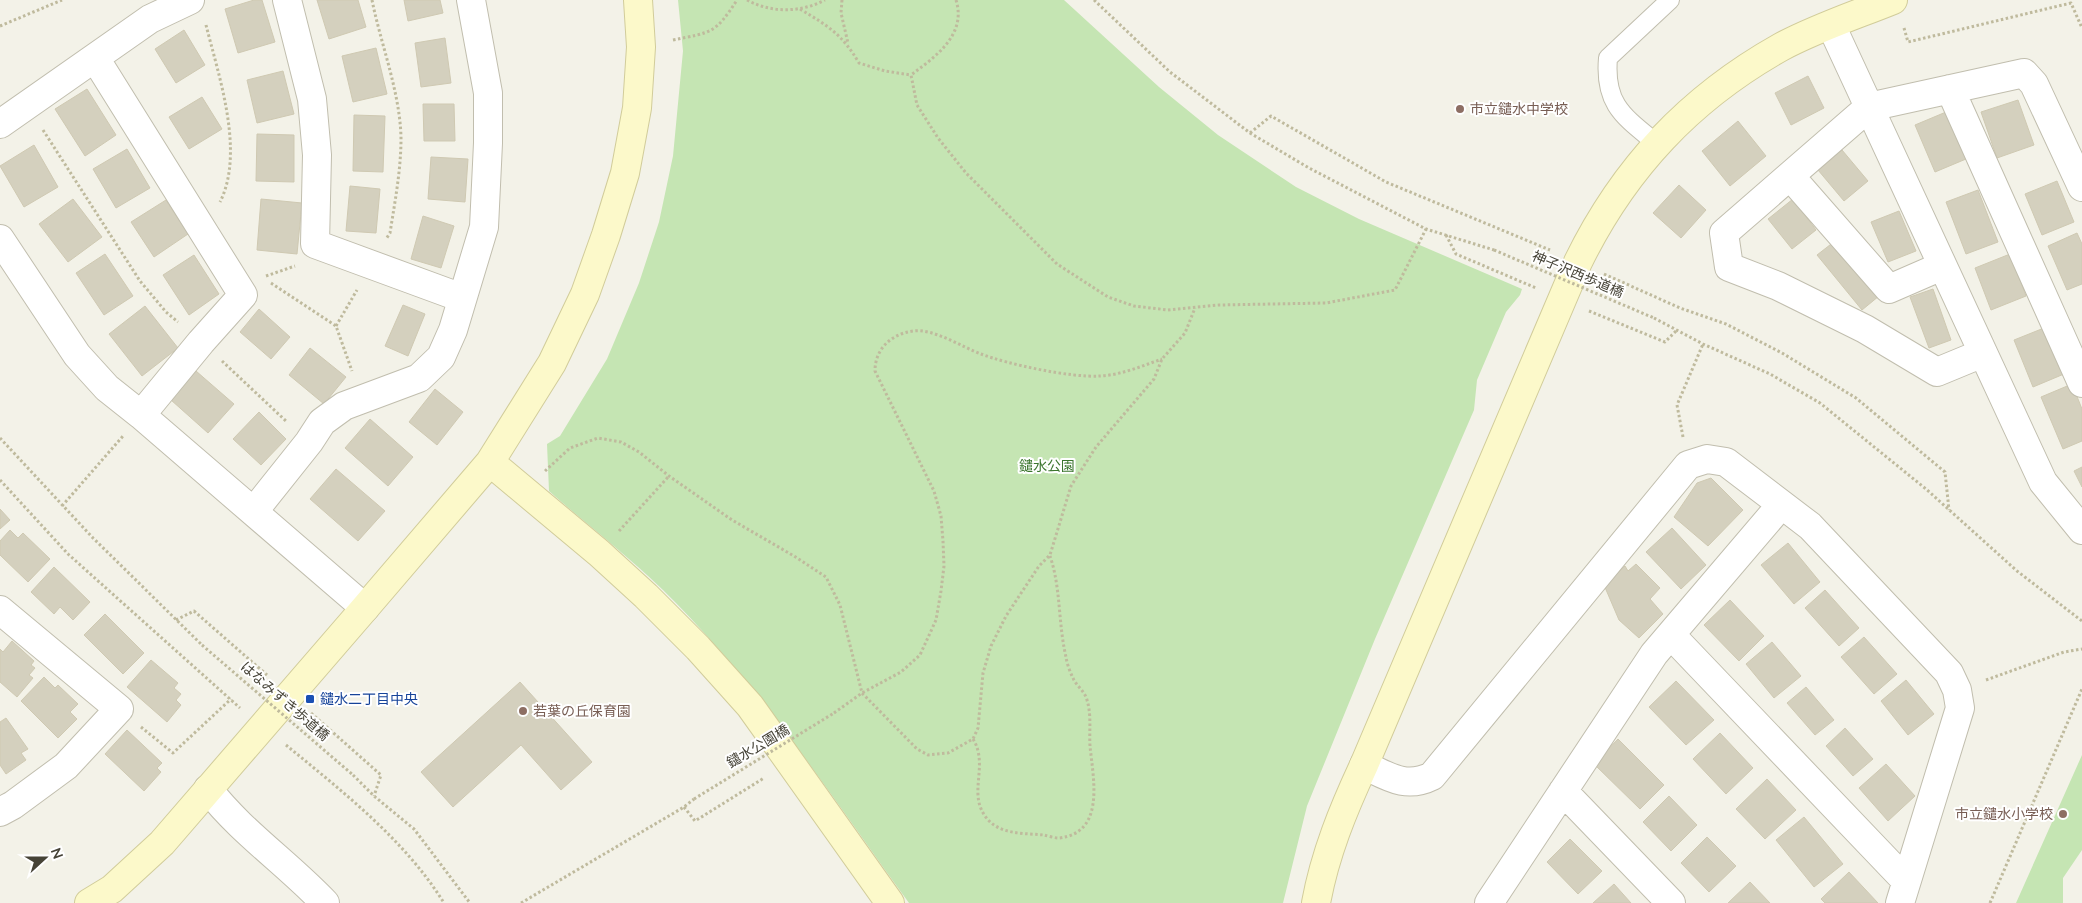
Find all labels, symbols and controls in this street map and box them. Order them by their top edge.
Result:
place label: 市立鑓水中学校 [1470,100,1568,119]
marker: 市立鑓水中学校 [1454,103,1466,115]
street label: 神子沢西歩道橋 [1529,247,1627,302]
park label: 鑓水公園 [1019,457,1075,476]
street label: はなみずき歩道橋 [236,657,333,745]
place label: 鑓水二丁目中央 [320,690,418,709]
marker: 鑓水二丁目中央 [304,693,316,705]
place label: 若葉の丘保育園 [533,702,631,721]
marker: 若葉の丘保育園 [517,705,529,717]
street label: 鑓水公園橋 [723,720,793,773]
place label: 市立鑓水小学校 [1955,805,2053,824]
marker: 市立鑓水小学校 [2057,808,2069,820]
north arrow [20,833,70,883]
text: N [46,845,67,862]

